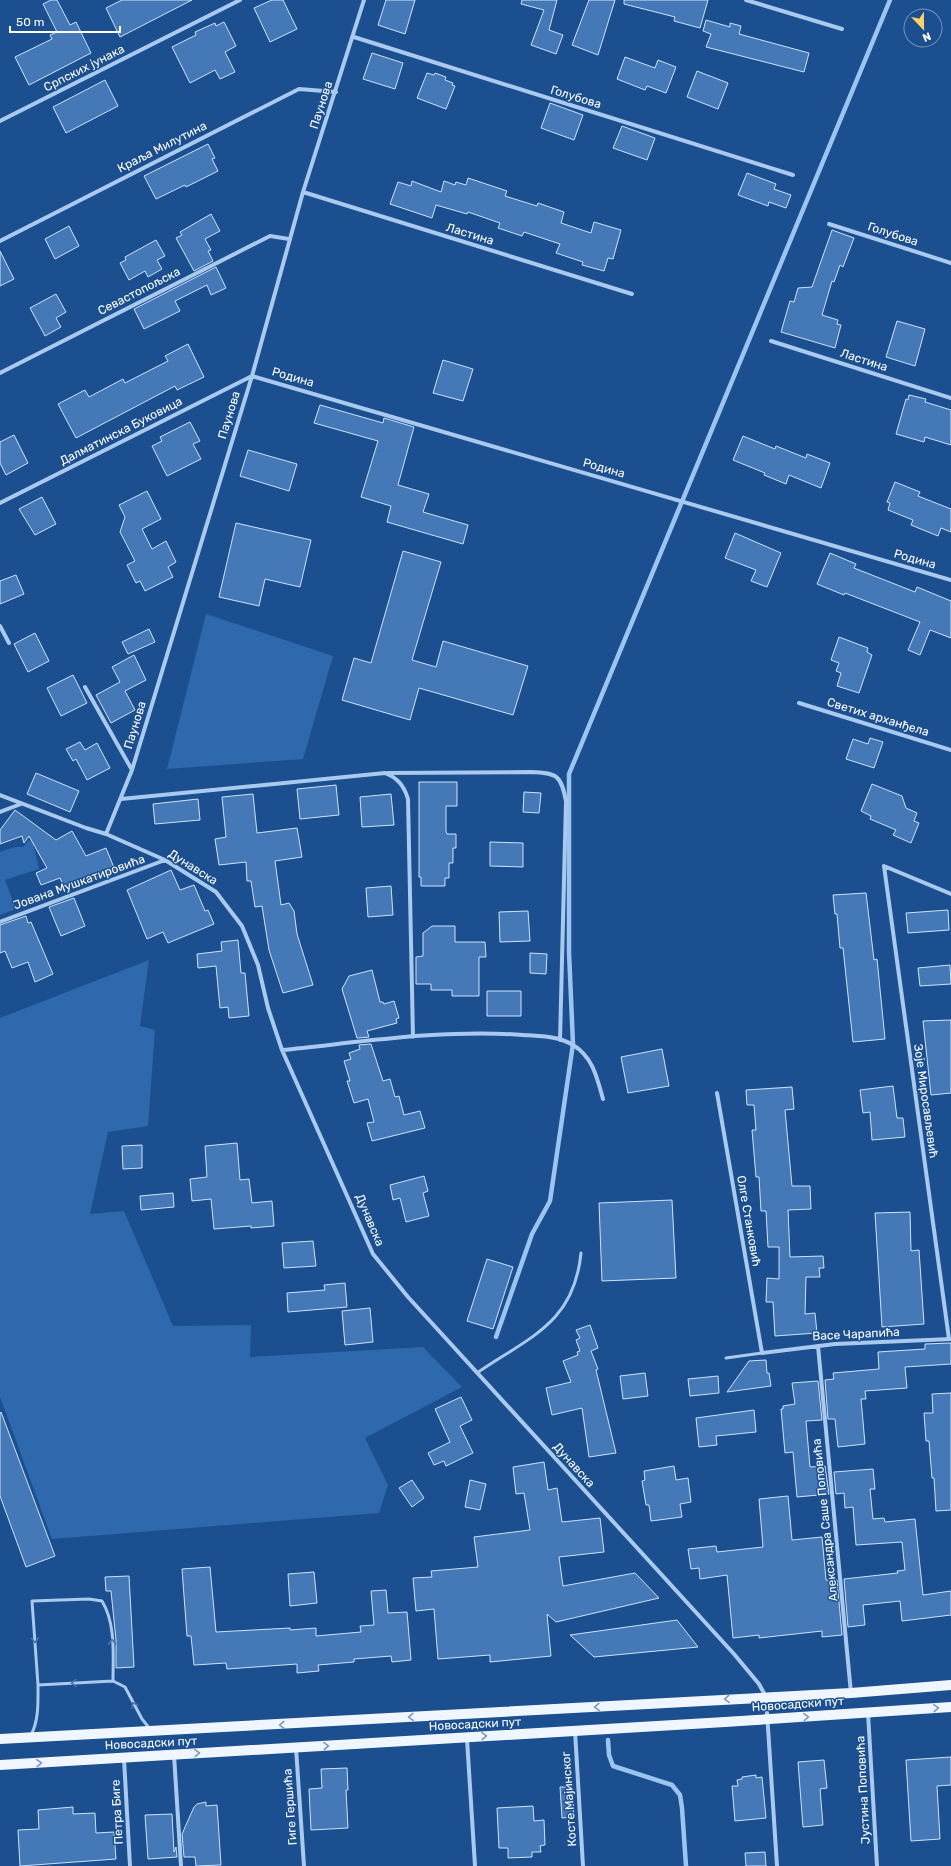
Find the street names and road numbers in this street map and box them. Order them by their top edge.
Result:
street label: Српских јунака [41,42,127,94]
street label: Паунова [307,79,335,131]
street label: Голубова [549,83,603,111]
street label: Краља Милутина [115,118,209,176]
street label: Голубова [866,219,920,249]
street label: Ластина [444,220,496,248]
street label: Севастопољска [95,264,183,318]
street label: Ластина [838,346,890,374]
street label: Родина [270,364,316,390]
street label: Паунова [215,389,243,441]
street label: Далматинска Буковица [57,394,185,468]
street label: Родина [581,455,627,481]
street label: Родина [892,546,938,572]
street label: Светих арханђела [825,695,931,739]
street label: Паунова [121,699,149,751]
street label: Дунавска [166,846,220,888]
street label: Јована Мушкатировића [11,852,147,912]
street label: Зоје Миросављевић [911,1043,941,1159]
street label: Олге Станковић [734,1174,764,1268]
street label: Дунавска [353,1192,387,1248]
street label: Васе Чарапића [812,1325,900,1343]
street label: Александра Саше Поповића [809,1438,841,1602]
street label: Дунавска [550,1440,598,1490]
street label: Новосадски пут [751,1694,845,1714]
street label: Новосадски пут [428,1715,522,1733]
street label: Новосадски пут [104,1734,198,1752]
street label: Јустина Поповића [853,1735,873,1845]
street label: Косте Мајинског [559,1750,579,1847]
street label: Гиге Гершића [280,1768,300,1846]
street label: Петра Биге [108,1779,126,1845]

